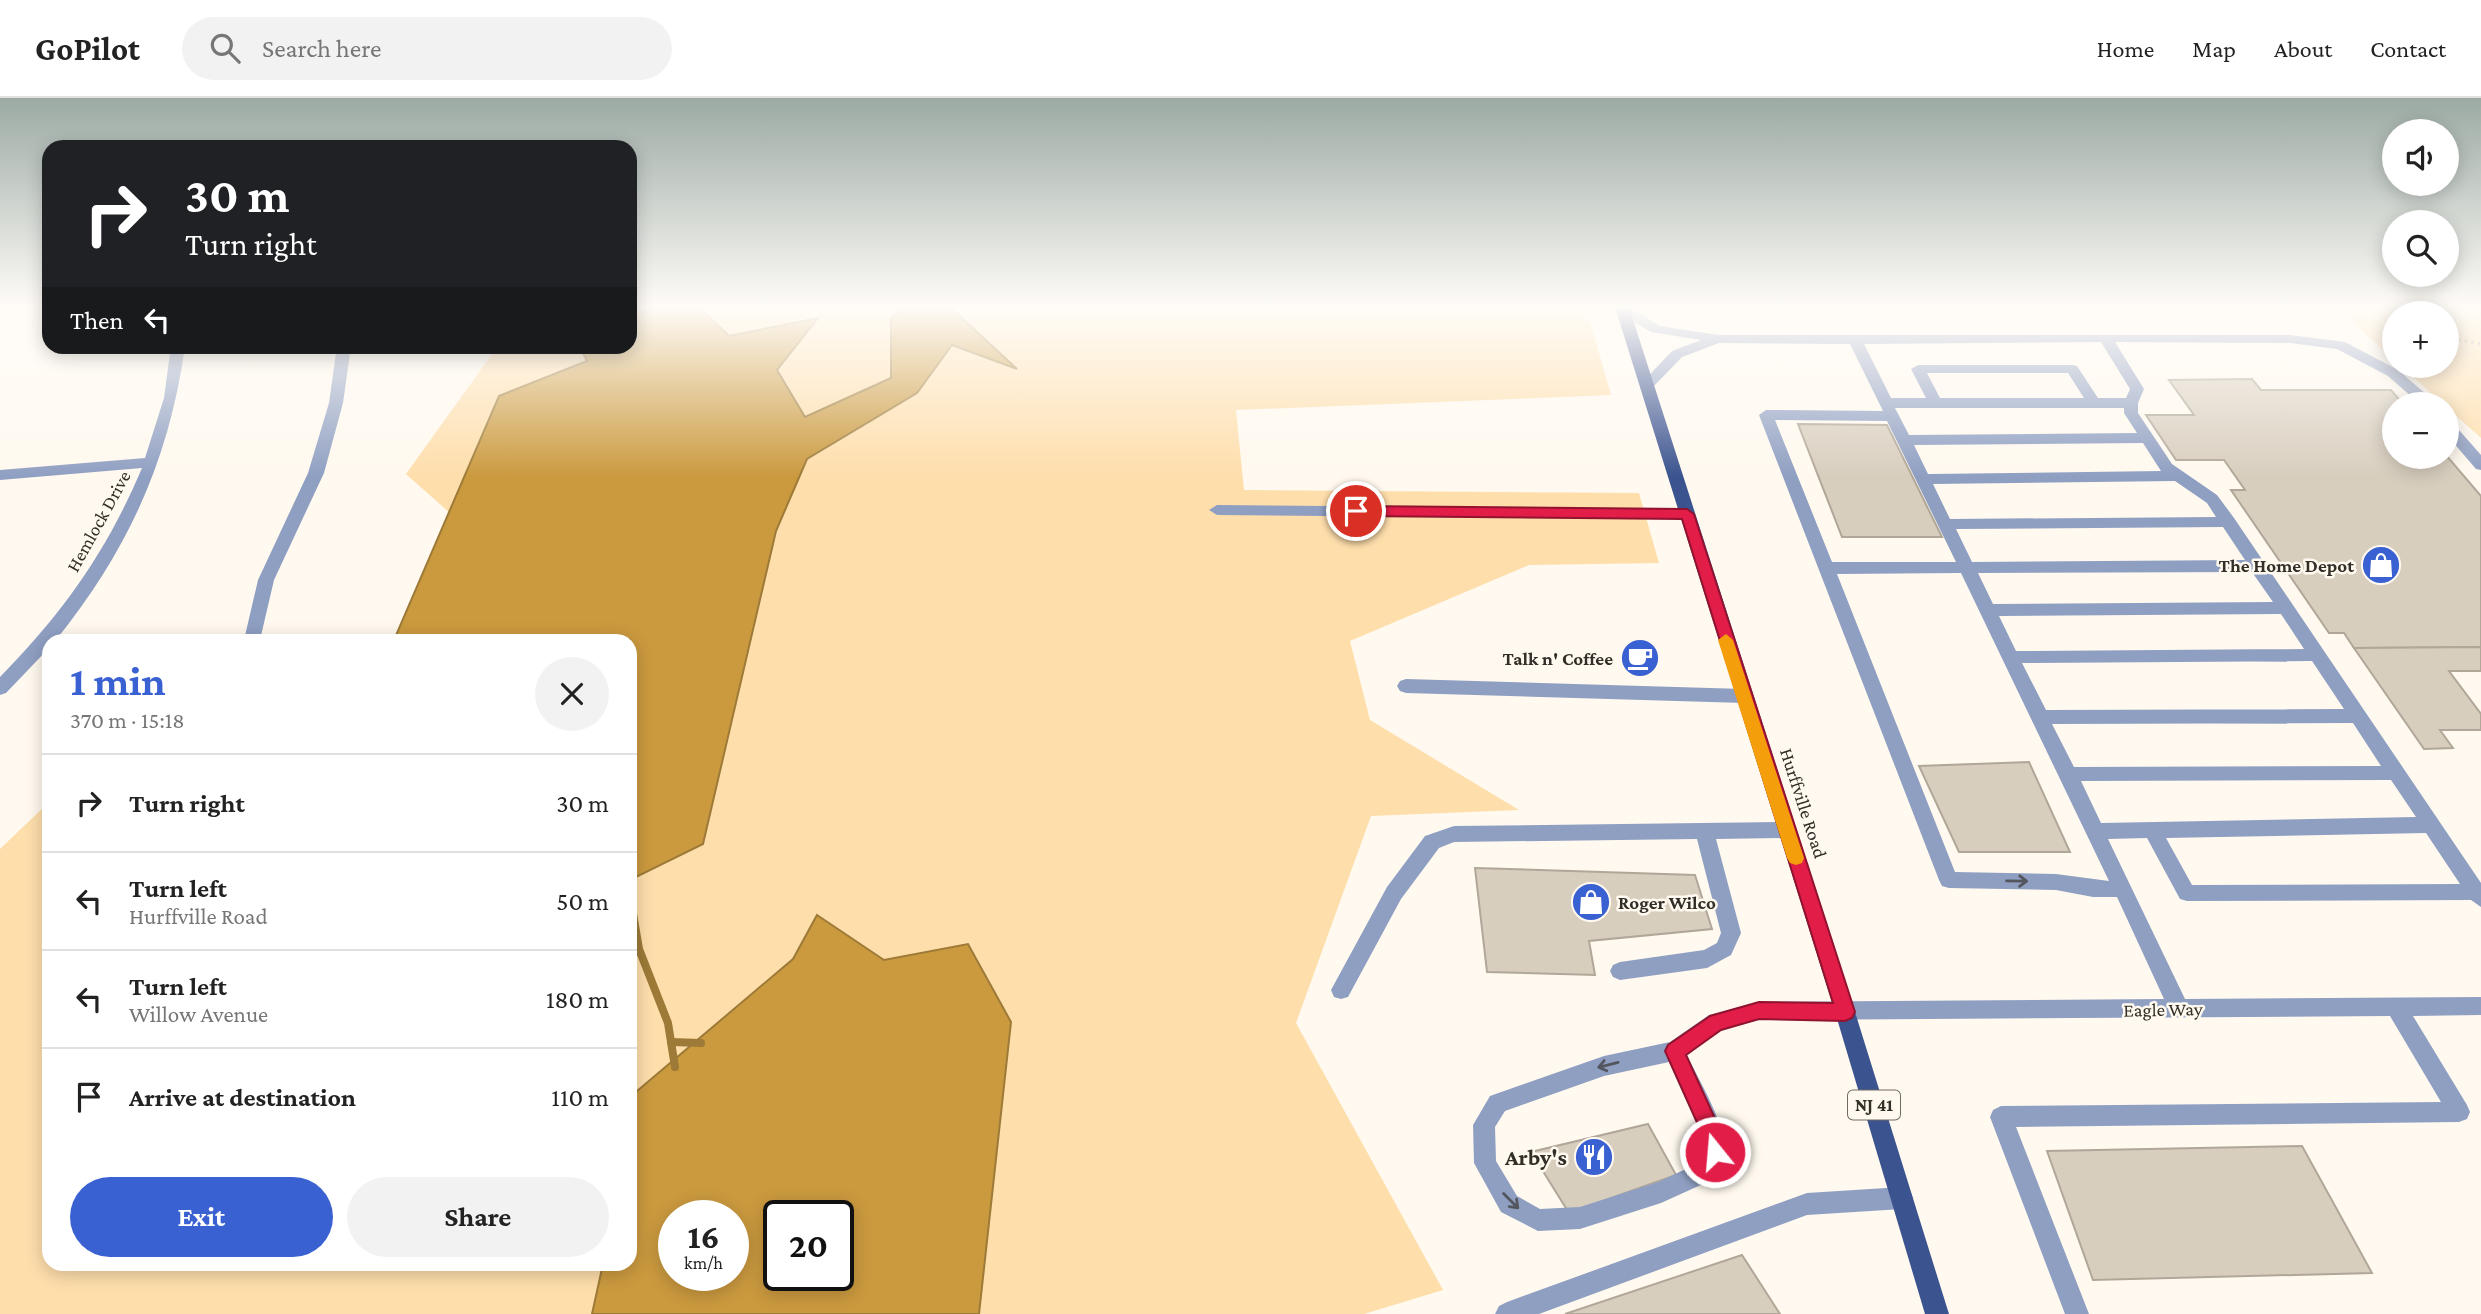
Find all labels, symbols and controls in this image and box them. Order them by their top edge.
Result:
search box [182,17,672,80]
icon: search [206,29,244,67]
text: GoPilot [35,30,140,67]
text: Search here [262,34,381,63]
text: Home [2097,35,2154,62]
text: Map [2192,35,2236,62]
text: About [2274,35,2332,62]
text: Contact [2370,35,2446,62]
map controls [2382,119,2459,469]
button: sound [2382,119,2459,196]
icon: right [70,168,161,259]
text: 30 m [185,168,290,223]
button: search [2382,210,2459,287]
text: Turn right [185,226,317,262]
icon: left [138,301,176,339]
button: + [2382,301,2459,378]
text: Then [70,306,124,335]
button: − [2382,392,2459,469]
street label: Hemlock Drive [62,467,135,575]
pin [1326,481,1386,541]
icon: arrive [1337,492,1375,530]
shop icon: The Home Depot [2360,544,2402,586]
place label: The Home Depot [2219,555,2354,576]
cafe icon: Talk n' Coffee [1619,637,1661,679]
place label: Talk n' Coffee [1503,648,1613,669]
text: 1 min [70,657,166,704]
button: close [535,657,609,731]
text: 370 m · 15:18 [70,707,185,733]
street label: Hurffville Road [1776,745,1831,861]
icon: right [70,784,108,822]
text: Turn right [129,789,245,818]
text: 30 m [556,789,609,818]
text: Turn left [129,874,227,903]
one-way arrow [2006,875,2029,888]
shop icon: Roger Wilco [1570,881,1612,923]
icon: left [70,882,108,920]
text: 50 m [556,887,609,916]
place label: Roger Wilco [1618,892,1716,913]
text: Hurffville Road [129,903,268,929]
text: Turn left [129,972,227,1001]
icon: left [70,980,108,1018]
text: 180 m [546,985,609,1014]
street label: Eagle Way [2123,998,2203,1021]
text: Willow Avenue [129,1001,268,1027]
one-way arrow [1597,1059,1620,1072]
icon: arrive [70,1078,108,1116]
text: Arrive at destination [129,1083,356,1112]
text: 110 m [551,1083,609,1112]
road number: NJ 41 [1848,1090,1900,1120]
position arrow [1678,1115,1752,1189]
restaurant icon: Arby's [1573,1136,1615,1178]
place label: Arby's [1504,1144,1567,1170]
button: Exit [70,1177,333,1257]
button: Share [347,1177,609,1257]
one-way arrow [1503,1193,1520,1210]
speed limit sign: 20 [763,1200,854,1291]
text: 16 [687,1217,720,1256]
text: km/h [684,1253,723,1273]

